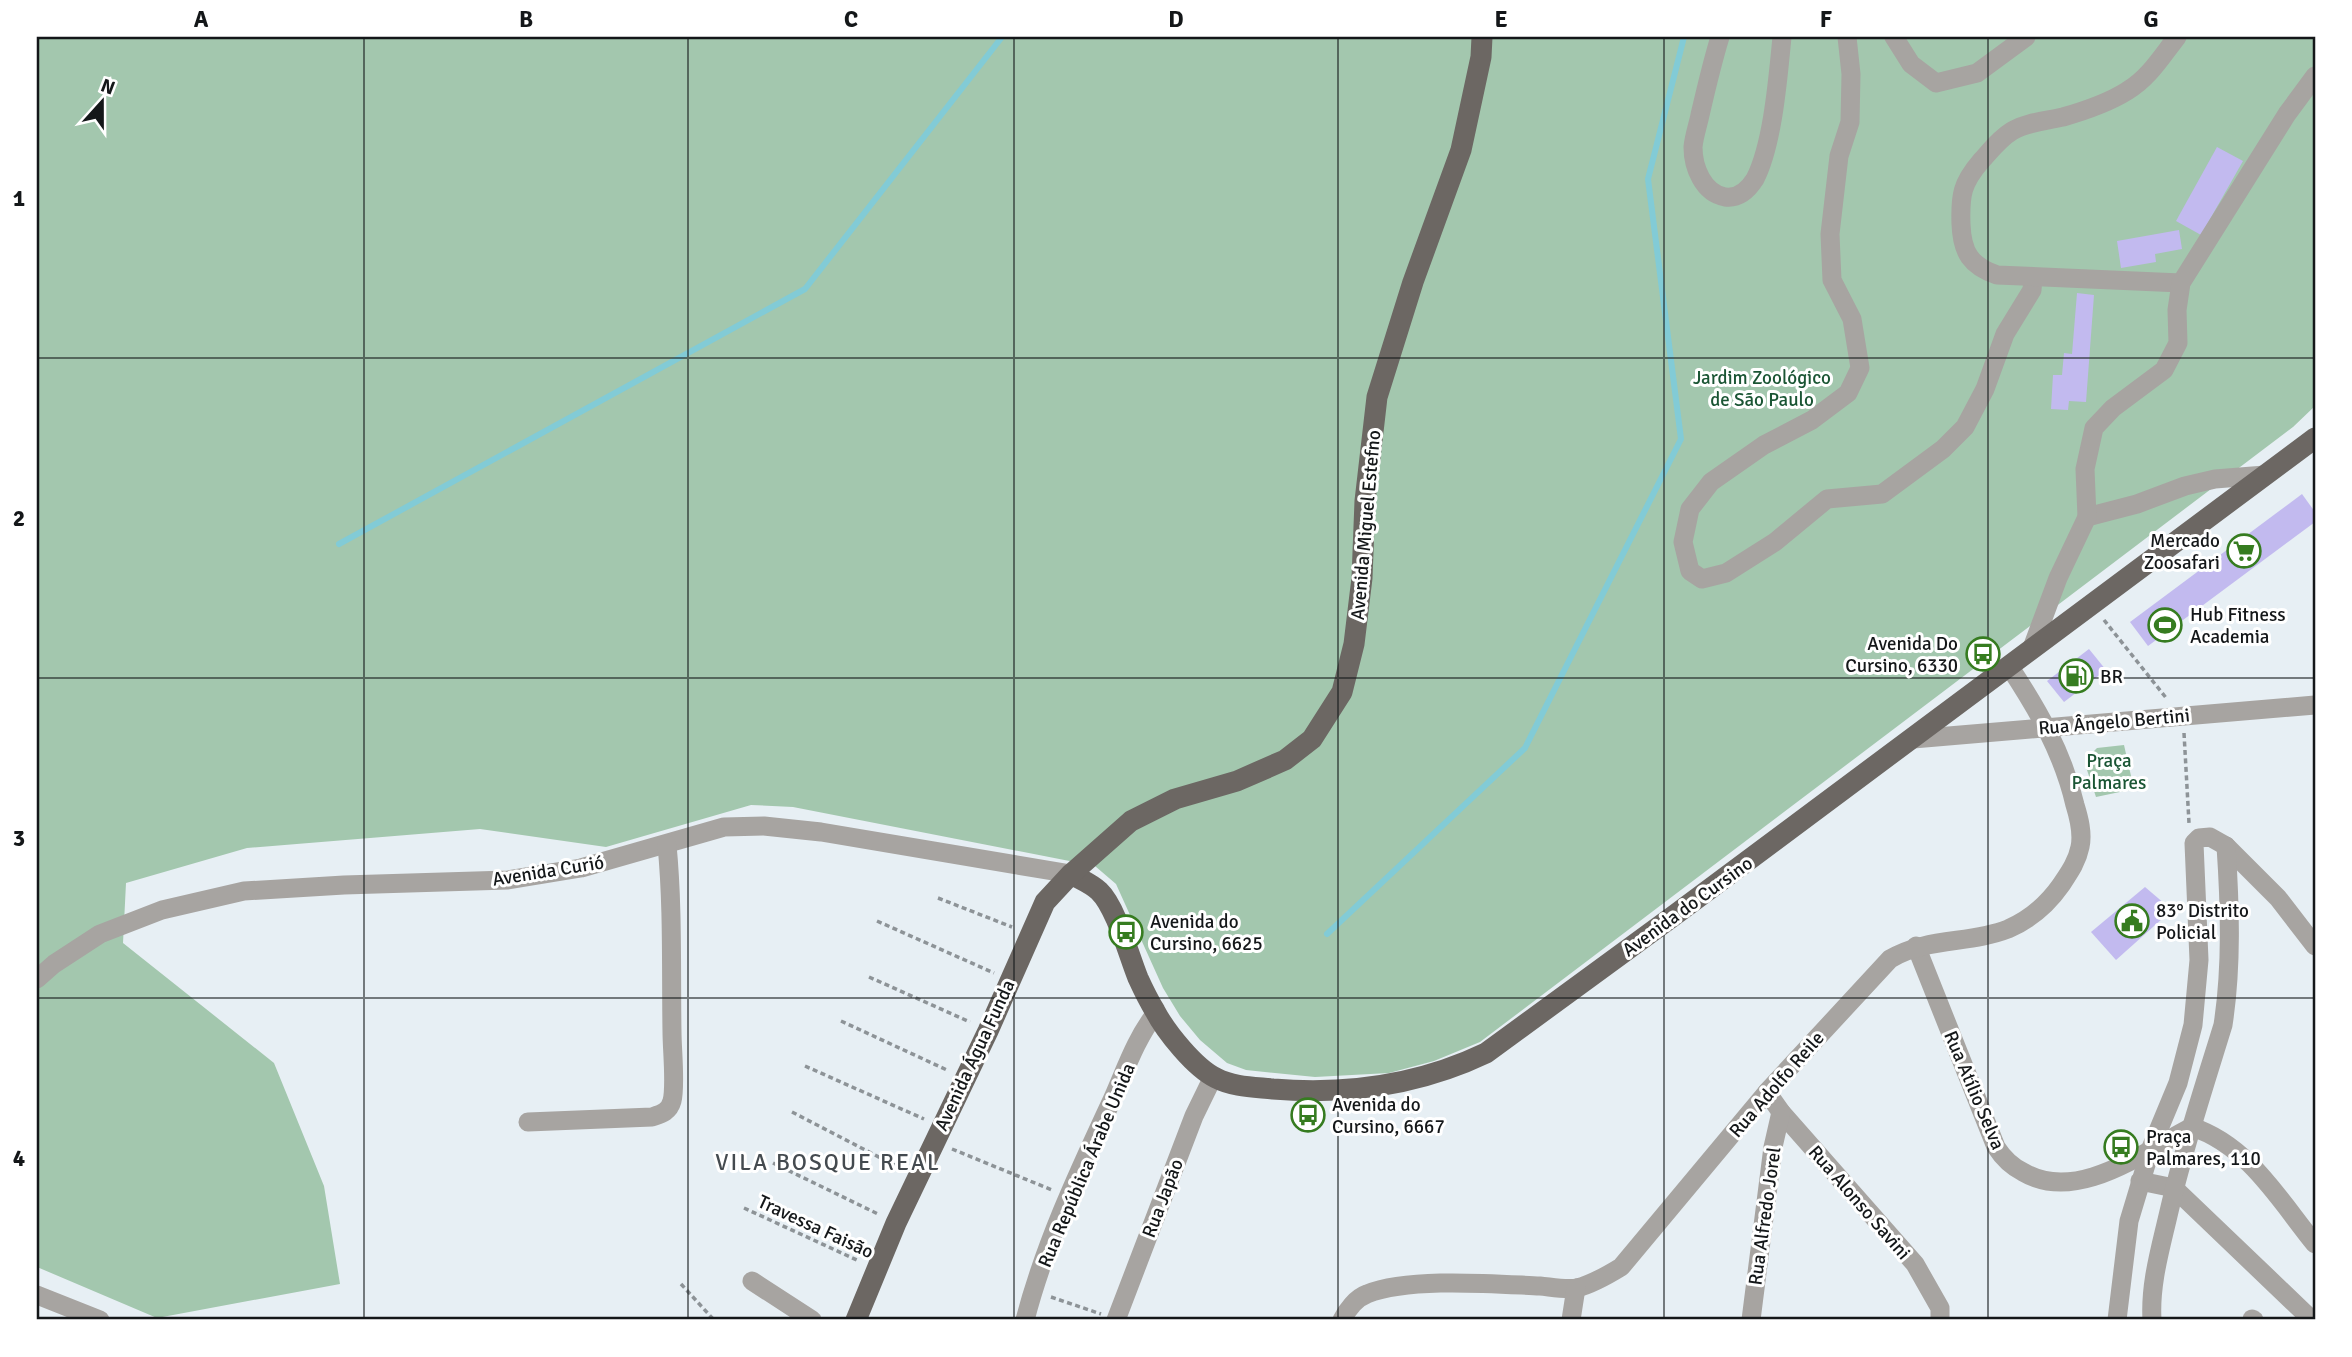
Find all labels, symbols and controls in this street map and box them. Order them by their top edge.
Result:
text: A [194,5,209,34]
text: B [519,5,533,34]
text: C [844,5,858,34]
text: D [1168,5,1184,34]
text: E [1494,5,1508,34]
text: F [1820,5,1832,34]
text: G [2143,5,2159,34]
north arrow [66,66,136,136]
text: N [97,73,118,101]
text: 1 [13,184,25,213]
park label: Jardim Zoológico de São Paulo [1693,366,1831,412]
street label: Avenida Miguel Estefno [1346,429,1386,621]
text: 2 [13,504,25,533]
place label: Mercado Zoosafari [2144,529,2220,575]
supermarket icon: Mercado Zoosafari [2225,532,2263,570]
place label: Hub Fitness Academia [2190,603,2286,649]
sports icon: Hub Fitness Academia [2146,606,2184,644]
place label: Avenida Do Cursino, 6330 [1845,632,1958,678]
bus stop icon: Avenida Do Cursino, 6330 [1964,635,2002,673]
fuel station icon: BR [2057,657,2095,695]
place label: BR [2100,665,2123,689]
street label: Rua Ângelo Bertini [2037,703,2191,741]
park label: Praça Palmares [2072,749,2146,795]
text: 3 [13,824,25,853]
street label: Avenida Curió [491,850,606,892]
street label: Avenida do Cursino [1618,851,1758,962]
place label: 83° Distrito Policial [2156,899,2249,945]
public building icon: 83° Distrito Policial [2113,902,2151,940]
place label: Avenida do Cursino, 6625 [1150,910,1263,956]
bus stop icon: Avenida do Cursino, 6625 [1107,913,1145,951]
street label: Avenida Água Funda [929,976,1020,1135]
street label: Rua Adolfo Reile [1724,1027,1829,1143]
street label: Rua Atílio Selva [1938,1027,2010,1153]
street label: Rua República Árabe Unida [1033,1060,1141,1271]
place label: Avenida do Cursino, 6667 [1332,1093,1445,1139]
bus stop icon: Avenida do Cursino, 6667 [1289,1096,1327,1134]
place label: Praça Palmares, 110 [2146,1125,2261,1171]
bus stop icon: Praça Palmares, 110 [2102,1128,2140,1166]
street label: Rua Alonso Savini [1803,1141,1915,1265]
text: 4 [13,1144,25,1173]
street label: Rua Alfredo Jorel [1743,1146,1787,1287]
district label: VILA BOSQUE REAL [715,1148,941,1177]
street label: Rua Japão [1137,1156,1189,1241]
street label: Travessa Faisão [754,1190,877,1264]

